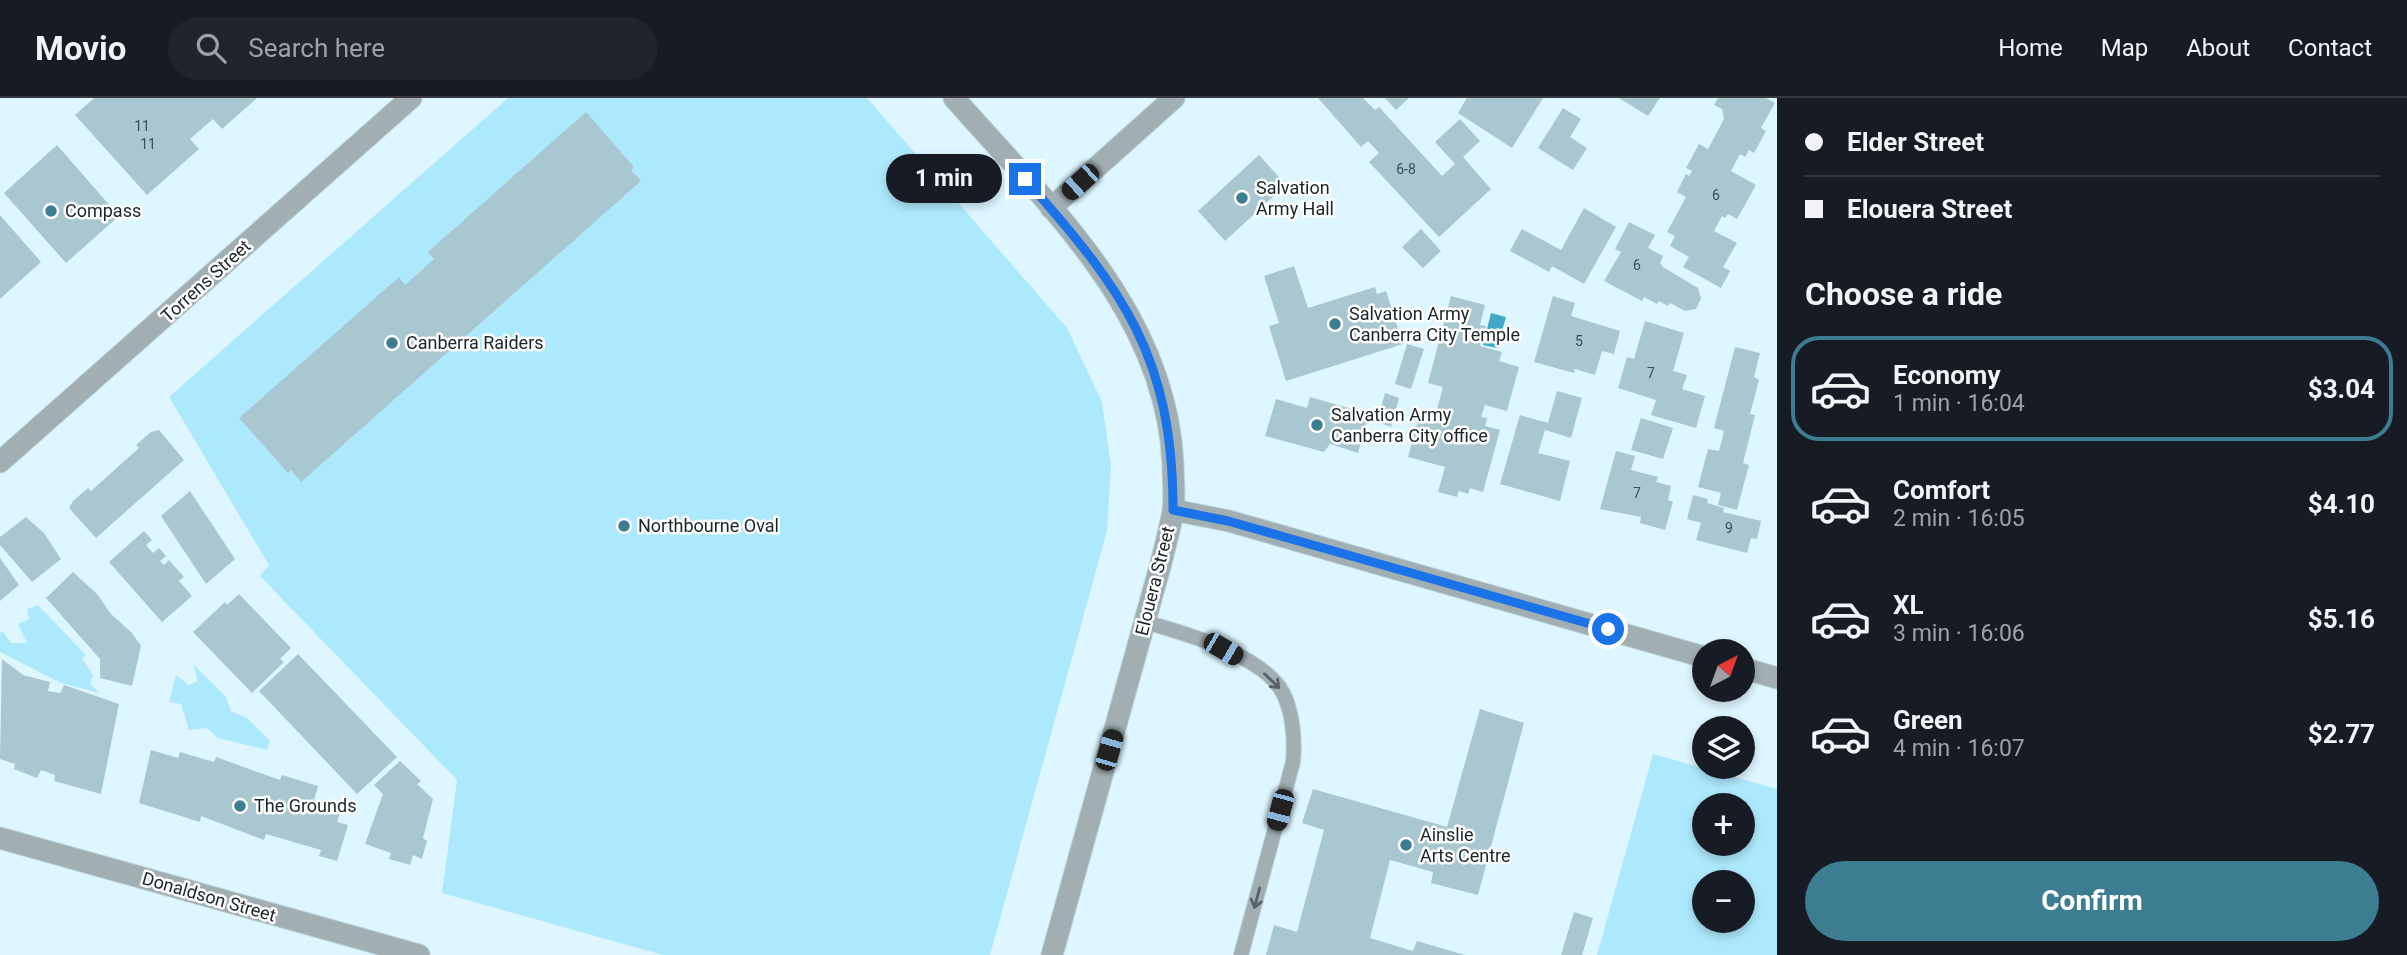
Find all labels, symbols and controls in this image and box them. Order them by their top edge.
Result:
search box [168,17,658,80]
text: Movio [35,29,126,68]
icon: search [192,29,230,67]
text: Search here [248,33,385,63]
text: Home [1998,34,2063,62]
text: Map [2101,34,2148,62]
text: About [2186,34,2250,62]
text: Contact [2288,34,2372,62]
house number: 11 [134,118,150,134]
text: Elder Street [1847,127,1984,157]
house number: 11 [140,136,156,152]
callout: 1 min [885,154,1000,204]
car [1058,160,1103,204]
house number: 6-8 [1396,161,1416,177]
route end [1009,163,1041,195]
text: 1 min [915,165,973,192]
place label: Salvation Army Hall [1256,177,1334,219]
house number: 6 [1712,187,1720,203]
marker: Salvation Army Hall [1234,190,1250,206]
text: Elouera Street [1847,194,2012,224]
place label: Compass [65,200,141,221]
marker: Compass [43,203,59,219]
street label: Torrens Street [157,235,255,326]
house number: 6 [1633,257,1641,273]
text: Choose a ride [1805,275,2002,313]
place label: Salvation Army Canberra City Temple [1349,303,1520,345]
marker: Salvation Army Canberra City Temple [1327,316,1343,332]
place label: Canberra Raiders [406,332,544,353]
house number: 5 [1575,333,1583,349]
marker: Canberra Raiders [384,335,400,351]
icon: car [1809,357,1872,420]
text: Economy [1893,360,2000,390]
house number: 7 [1647,365,1655,381]
text: $3.04 [2308,374,2375,404]
text: 1 min · 16:04 [1893,390,2025,417]
place label: Salvation Army Canberra City office [1331,404,1488,446]
marker: Salvation Army Canberra City office [1309,417,1325,433]
icon: car [1809,472,1872,535]
text: Comfort [1893,475,1990,505]
house number: 7 [1633,485,1641,501]
text: $4.10 [2308,489,2375,519]
text: 2 min · 16:05 [1893,505,2025,532]
place label: Northbourne Oval [638,515,779,536]
marker: Northbourne Oval [616,518,632,534]
house number: 9 [1725,520,1733,536]
street label: Elouera Street [1131,524,1178,638]
icon: car [1809,587,1872,650]
text: XL [1893,590,1924,620]
text: $5.16 [2308,604,2375,634]
route start [1592,613,1624,645]
text: 3 min · 16:06 [1893,620,2025,647]
car [1200,629,1247,669]
north arrow [1692,639,1755,702]
map controls [1692,639,1755,933]
one-way arrow [1263,673,1280,690]
icon: car [1809,702,1872,765]
text: Green [1893,705,1963,735]
button: layers [1692,716,1755,779]
text: $2.77 [2308,719,2375,749]
car [1094,727,1125,773]
text: 4 min · 16:07 [1893,735,2025,762]
car [1265,787,1296,833]
button: + [1692,793,1755,856]
place label: The Grounds [254,795,356,816]
marker: The Grounds [232,798,248,814]
place label: Ainslie Arts Centre [1420,824,1511,866]
marker: Ainslie Arts Centre [1398,837,1414,853]
button: Confirm [1805,861,2379,941]
street label: Donaldson Street [140,867,278,926]
button: − [1692,870,1755,933]
one-way arrow [1249,887,1262,909]

